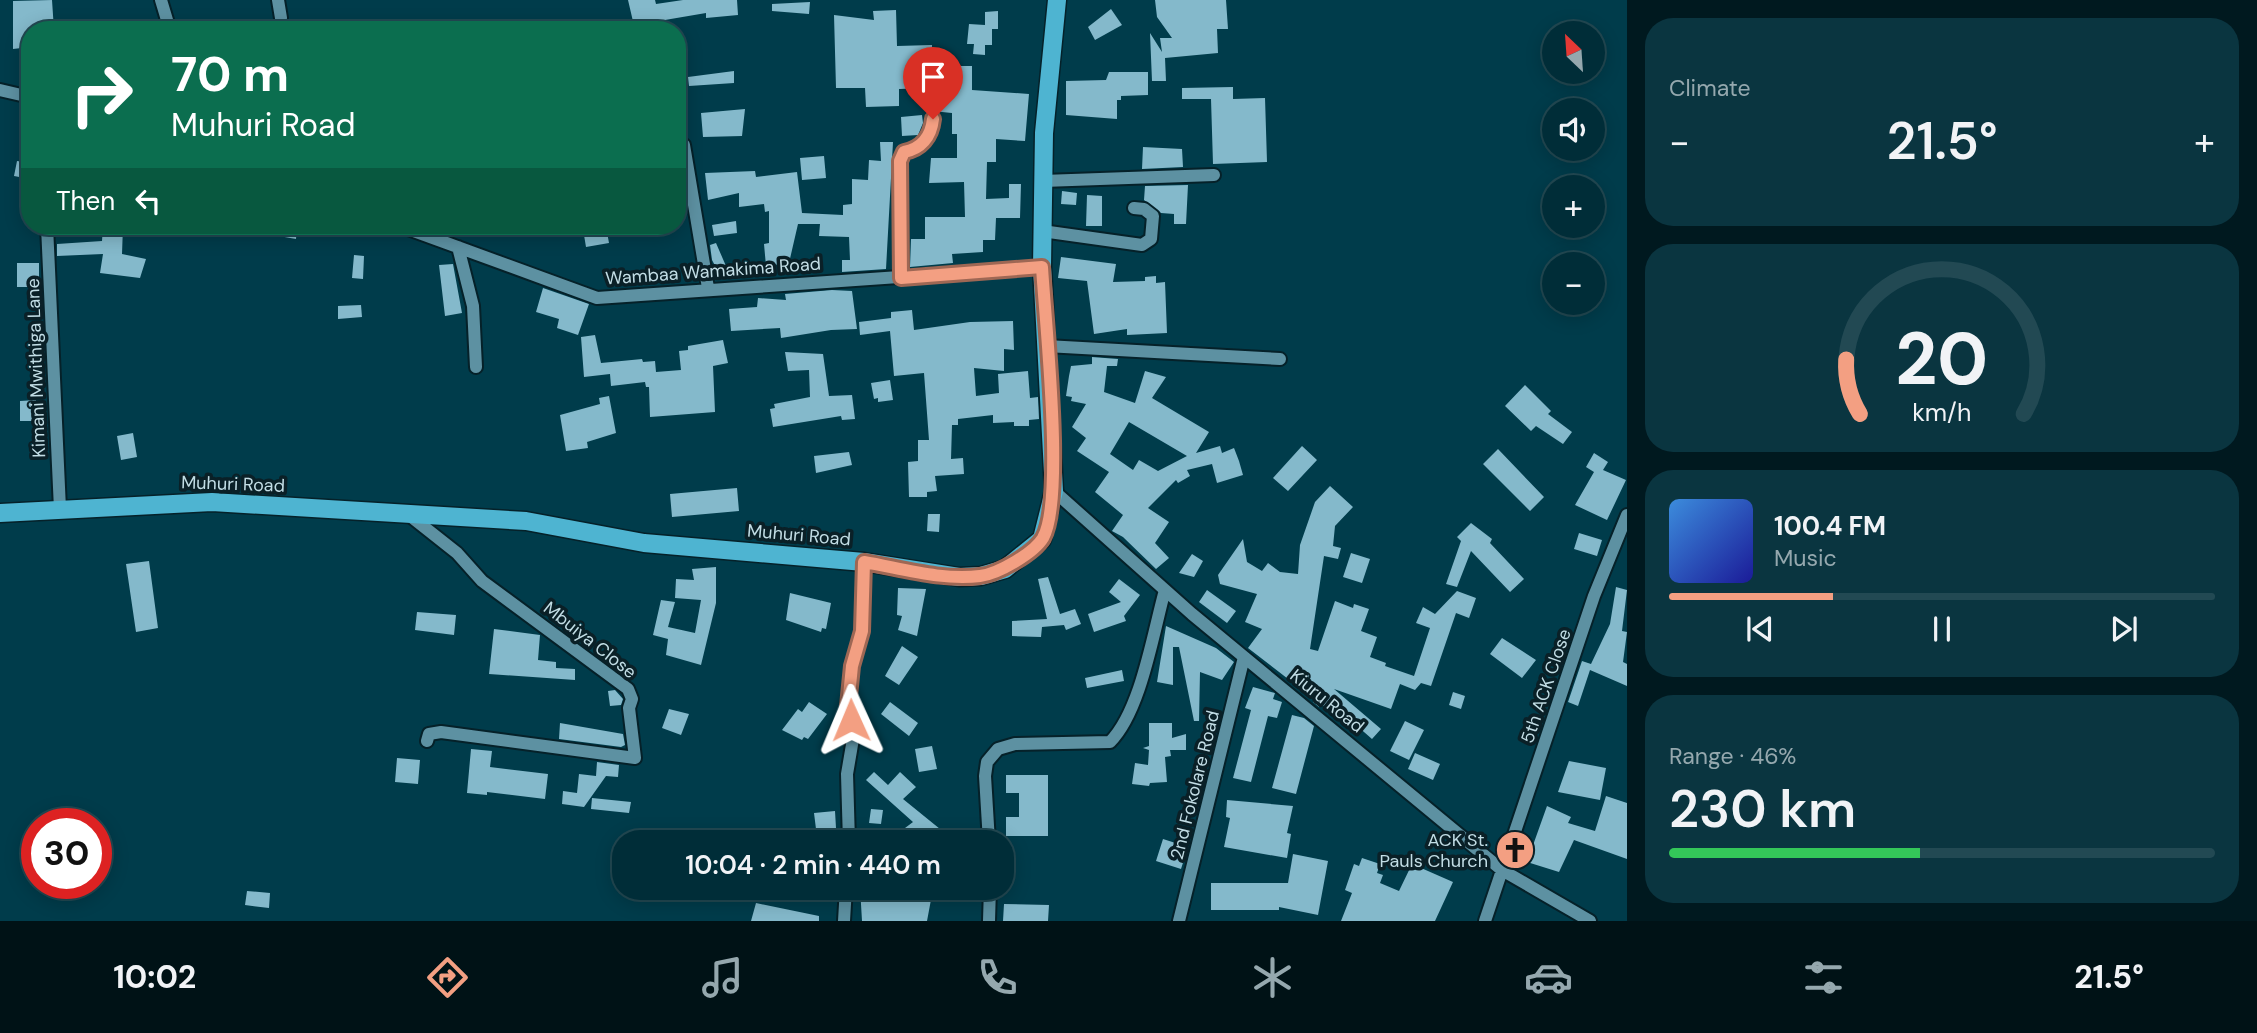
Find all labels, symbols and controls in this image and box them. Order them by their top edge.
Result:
north arrow [1542,21,1605,84]
map controls [1542,21,1605,315]
text: 70 m [171,42,289,106]
pin [903,47,963,119]
icon: right [56,49,147,140]
icon: arrive [914,58,952,96]
text: Climate [1669,73,1751,103]
button: sound [1542,98,1605,161]
text: Muhuri Road [171,104,356,146]
text: 21.5° [1886,107,1998,175]
text: − [1669,117,1690,167]
text: + [2194,117,2215,167]
button: + [1542,175,1605,238]
icon: left [129,182,167,220]
text: Then [56,184,115,218]
street label: Wambaa Wamakima Road [604,251,822,291]
button: − [1542,252,1605,315]
street label: Kimani Mwithiga Lane [21,278,51,458]
text: 20 [1896,312,1988,407]
text: km/h [1912,395,1972,428]
street label: Muhuri Road [181,470,285,498]
text: 100.4 FM [1774,509,1886,543]
street label: Muhuri Road [746,519,852,551]
text: Music [1774,543,1837,573]
street label: Mbuiya Close [539,596,641,684]
icon: previous [1741,610,1779,648]
icon: pause [1923,610,1961,648]
icon: next [2105,610,2143,648]
street label: 5th ACK Close [1515,626,1577,746]
street label: Kiuru Road [1285,664,1369,738]
position arrow [814,683,888,757]
street label: 2nd Fokolare Road [1165,708,1225,862]
text: Range · 46% [1669,741,1796,771]
text: 230 km [1669,775,1856,843]
speed limit sign: 30 [21,808,112,899]
place label: ACK St. Pauls Church [1379,828,1488,873]
church icon: ACK St. Pauls Church [1494,829,1536,871]
text: 10:04 · 2 min · 440 m [685,848,941,882]
icon: directions [423,953,472,1002]
icon: music [698,953,747,1002]
icon: phone [973,953,1022,1002]
icon: climate [1248,953,1297,1002]
icon: car [1524,953,1573,1002]
icon: filters [1799,953,1848,1002]
text: 10:02 [113,956,196,998]
text: 21.5° [2074,956,2144,998]

